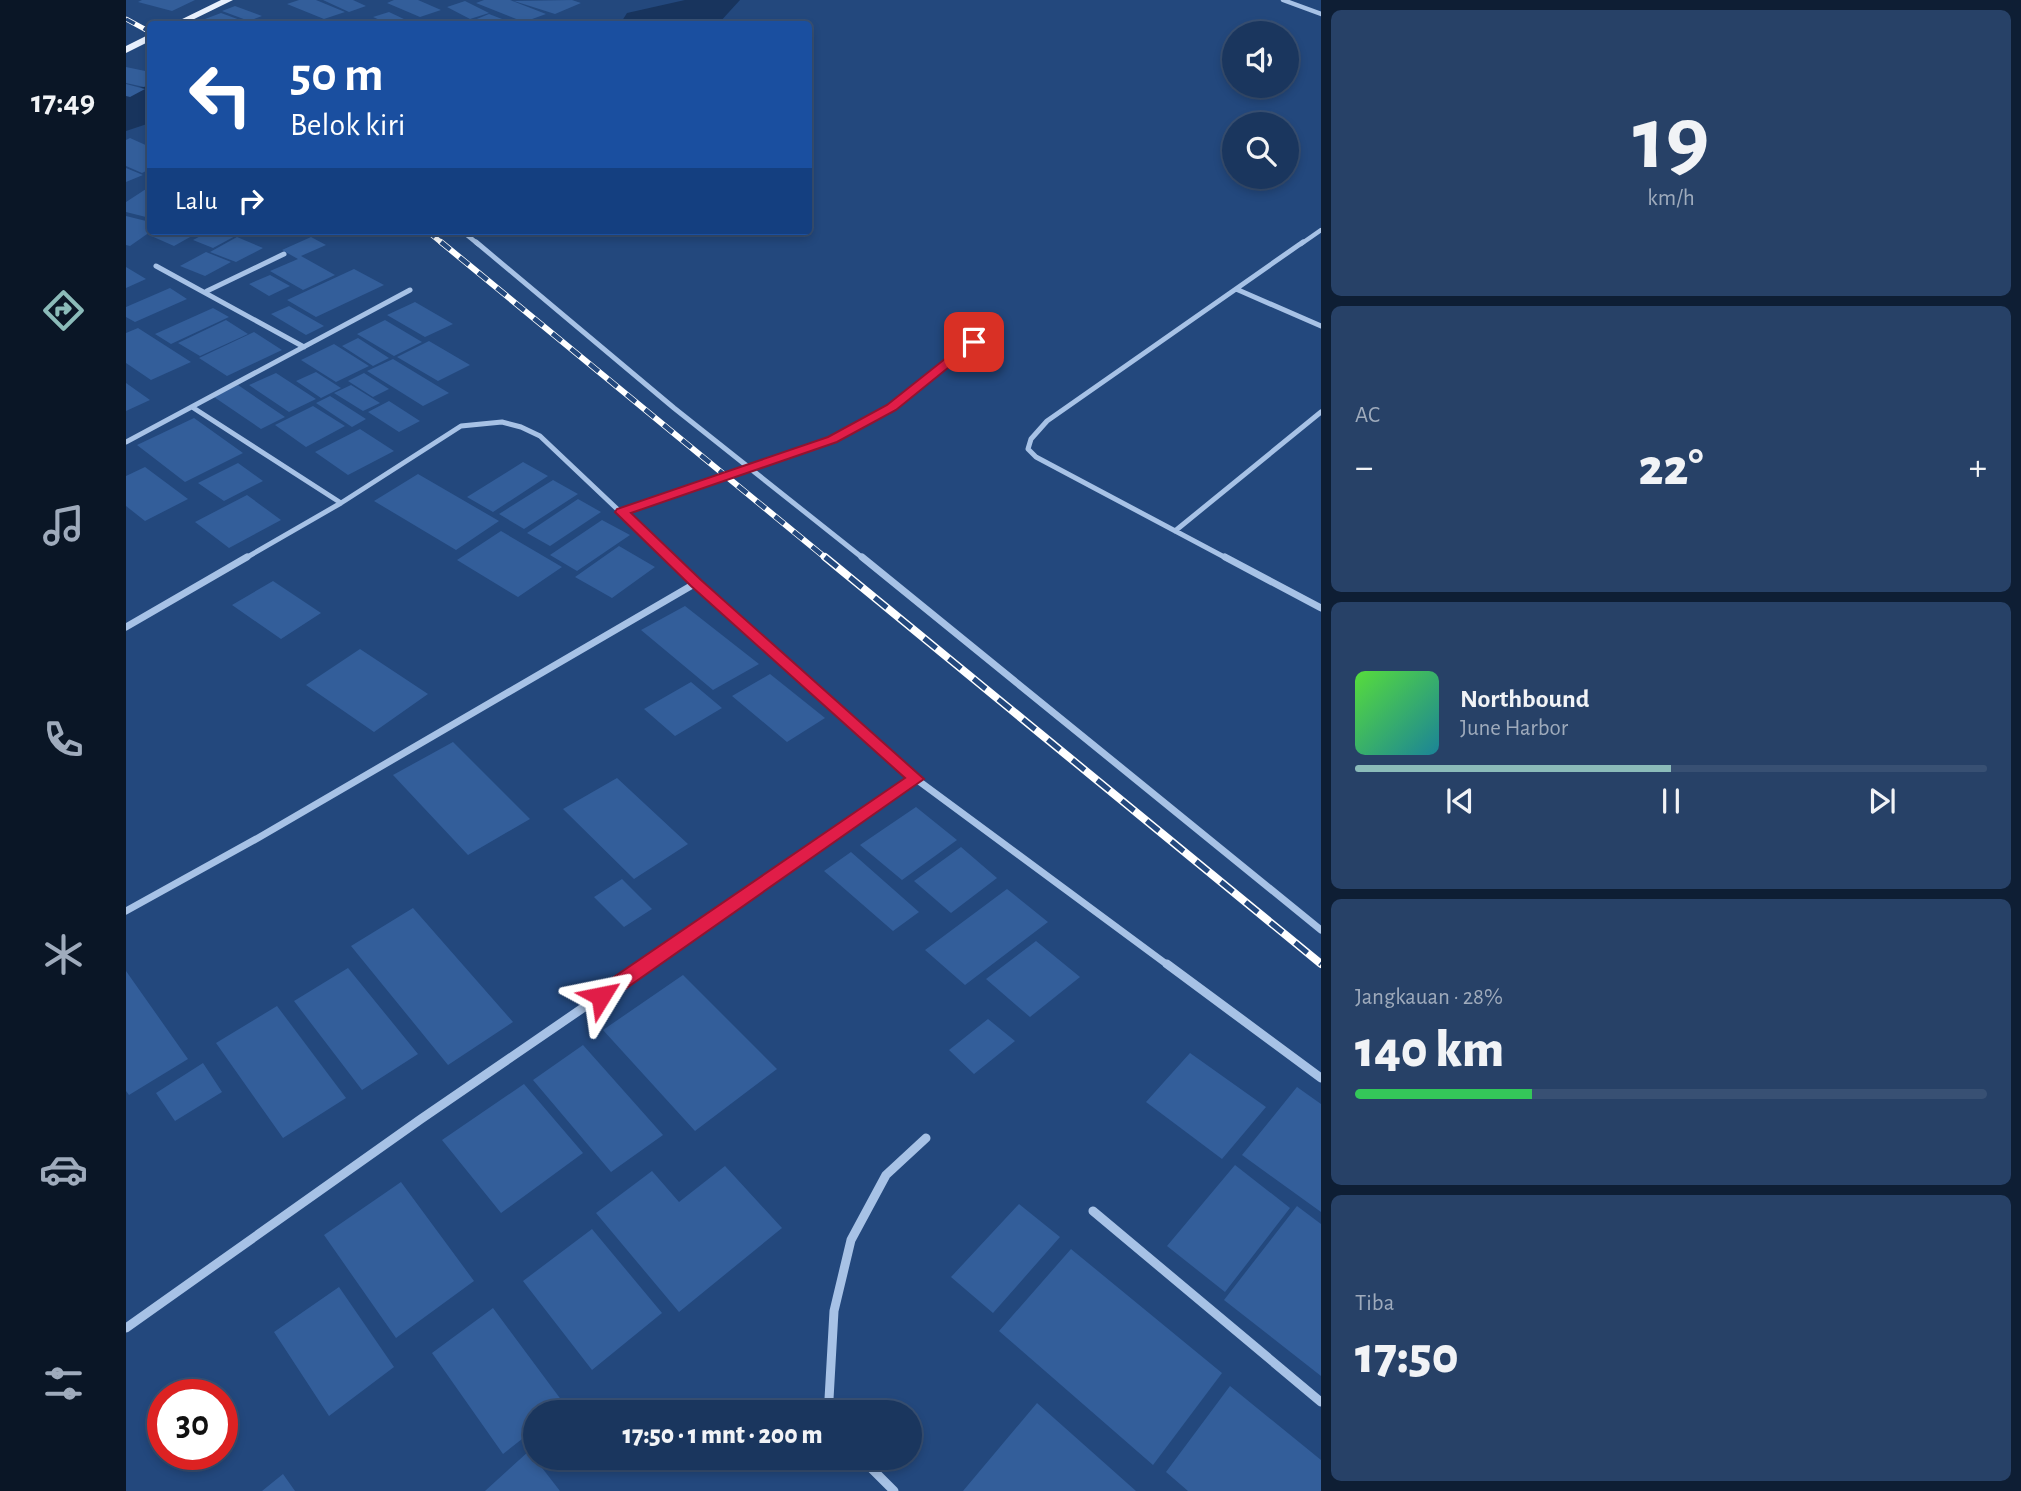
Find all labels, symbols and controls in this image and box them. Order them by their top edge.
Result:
map controls [1222,21,1299,189]
button: sound [1222,21,1299,98]
icon: left [175,49,266,140]
text: 50 m [290,51,384,100]
text: 17:49 [31,86,95,118]
text: 19 [1633,94,1709,185]
text: Belok kiri [290,109,406,141]
button: search [1222,112,1299,189]
icon: right [232,182,270,220]
text: km/h [1647,187,1695,210]
text: Lalu [175,188,218,214]
icon: directions [39,286,88,335]
pin [944,312,1004,372]
icon: arrive [955,323,993,361]
text: AC [1355,404,1380,427]
text: 22° [1638,442,1704,494]
text: − [1355,449,1373,487]
text: + [1969,449,1987,487]
icon: music [39,501,88,550]
text: Northbound [1460,686,1589,712]
icon: phone [39,715,88,764]
text: June Harbor [1460,717,1568,740]
icon: previous [1441,782,1479,820]
icon: pause [1652,782,1690,820]
icon: next [1863,782,1901,820]
icon: climate [39,930,88,979]
position arrow [564,959,638,1033]
text: Jangkauan · 28% [1355,986,1503,1009]
text: 140 km [1355,1024,1504,1076]
icon: car [39,1145,88,1194]
text: Tiba [1355,1292,1394,1315]
text: 17:50 [1355,1330,1459,1382]
icon: filters [39,1359,88,1408]
speed limit sign: 30 [147,1379,238,1470]
text: 17:50 · 1 mnt · 200 m [622,1422,823,1448]

